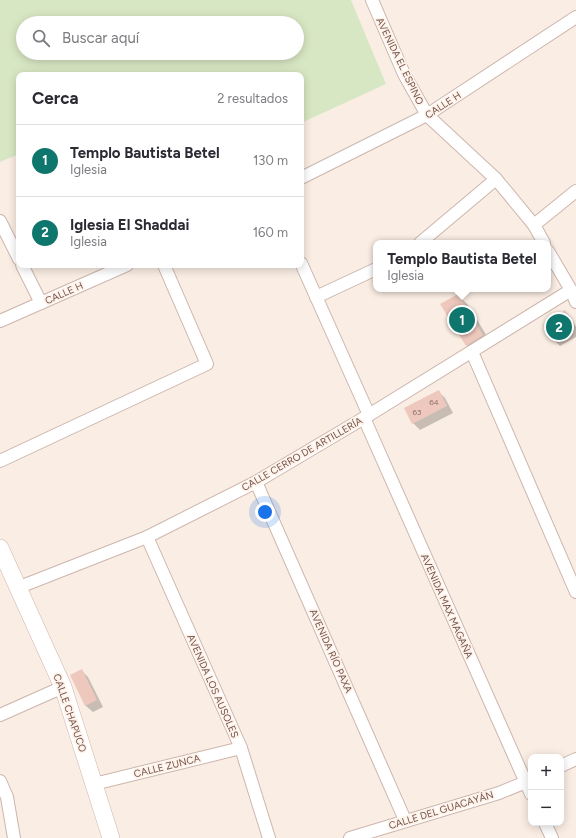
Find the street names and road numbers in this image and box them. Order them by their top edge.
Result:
street label: AVENIDA EL ESPINO [373,15,427,107]
street label: CALLE H [423,89,463,121]
street label: CALLE H [43,279,85,307]
street label: CALLE CERRO DE ARTILLERÍA [239,414,365,494]
street label: AVENIDA MAX MAGAÑA [418,552,476,661]
street label: AVENIDA RÍO PAXA [307,607,355,695]
street label: AVENIDA LOS AUSOLES [184,632,242,740]
street label: CALLE CHAPUCO [50,672,90,754]
street label: CALLE ZUNCA [132,751,202,781]
street label: CALLE DEL GUACAYÁN [387,788,495,832]

